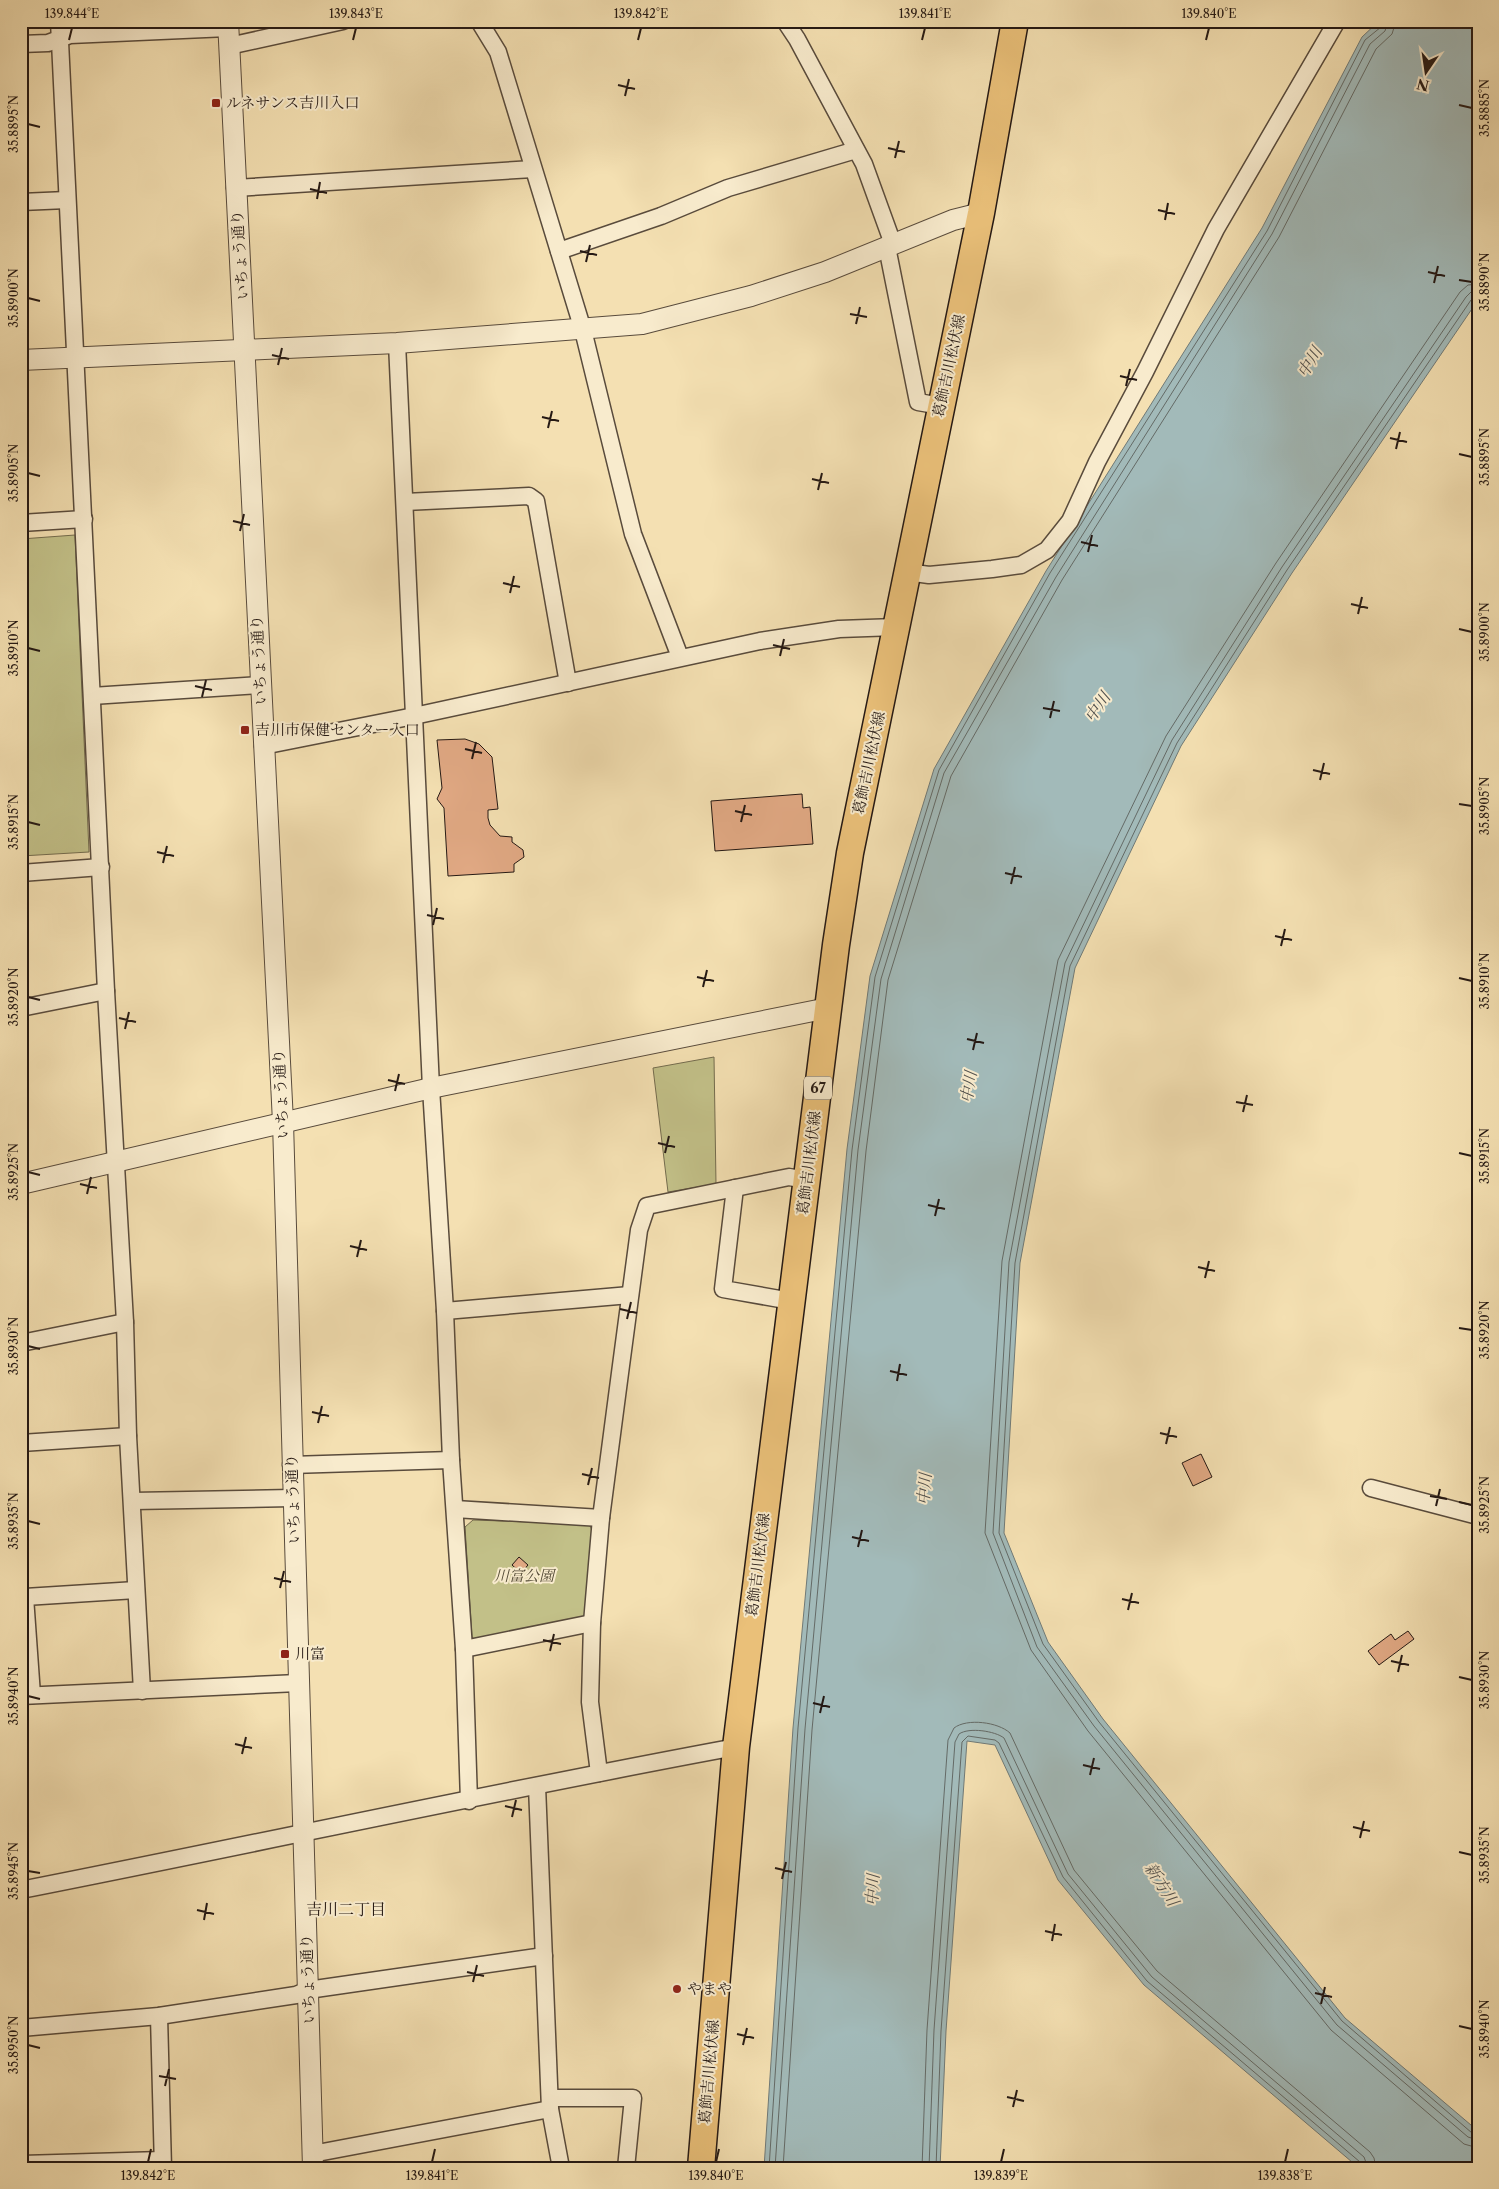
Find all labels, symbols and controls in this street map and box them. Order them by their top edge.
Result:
text: 139.844°E [45,6,99,21]
text: 139.843°E [329,6,383,21]
text: 139.842°E [614,6,668,21]
text: 139.841°E [899,6,951,21]
text: 139.840°E [1181,6,1237,21]
north arrow [1402,48,1452,98]
text: N [1415,75,1431,95]
text: 35.8885°N [1477,79,1492,137]
place label: ルネサンス吉川入口 [226,93,359,112]
text: 35.8895°N [6,95,21,153]
marker: ルネサンス吉川入口 [210,97,222,109]
street label: いちょう通り [227,209,252,301]
text: 35.8890°N [1477,252,1492,312]
text: 35.8900°N [6,268,21,328]
street label: 葛飾吉川松伏線 [928,313,969,419]
water label: 中川 [1292,341,1327,381]
text: 35.8895°N [1477,428,1492,486]
text: 35.8905°N [6,444,21,502]
text: 35.8900°N [1477,602,1492,662]
street label: いちょう通り [247,615,270,705]
text: 35.8910°N [6,619,21,676]
water label: 中川 [1080,686,1115,726]
street label: 葛飾吉川松伏線 [848,710,889,816]
place label: 吉川市保健センター入口 [255,720,419,739]
marker: 吉川市保健センター入口 [239,724,251,736]
text: 35.8905°N [1477,777,1492,835]
text: 35.8915°N [6,794,21,850]
text: 35.8910°N [1477,952,1492,1009]
text: 35.8920°N [6,967,21,1026]
street label: いちょう通り [269,1049,292,1139]
water label: 中川 [956,1068,981,1104]
road number: 67 [804,1076,832,1100]
street label: 葛飾吉川松伏線 [793,1110,824,1216]
text: 35.8915°N [1477,1128,1492,1184]
text: 35.8925°N [6,1143,21,1201]
text: 35.8920°N [1477,1300,1492,1359]
text: 35.8930°N [6,1317,21,1375]
street label: いちょう通り [281,1454,304,1544]
water label: 中川 [913,1470,935,1506]
text: 35.8925°N [1477,1476,1492,1534]
text: 35.8935°N [6,1492,21,1550]
street label: 葛飾吉川松伏線 [742,1512,773,1618]
park label: 川富公園 [494,1566,557,1585]
place label: 川富 [295,1644,325,1663]
marker: 川富 [279,1648,291,1660]
text: 35.8930°N [1477,1651,1492,1709]
text: 35.8940°N [6,1666,21,1725]
text: 35.8935°N [1477,1826,1492,1884]
text: 35.8945°N [6,1842,21,1900]
water label: 新方川 [1141,1858,1185,1911]
water label: 中川 [861,1872,883,1907]
district label: 吉川二丁目 [306,1899,386,1919]
street label: いちょう通り [296,1934,319,2024]
place label: やまや [687,1979,732,1998]
marker: やまや [671,1983,683,1995]
text: 35.8940°N [1477,1999,1492,2058]
text: 35.8950°N [6,2016,21,2074]
street label: 葛飾吉川松伏線 [694,2019,723,2125]
text: 139.842°E [121,2168,175,2183]
text: 139.841°E [406,2168,458,2183]
text: 139.840°E [688,2168,744,2183]
text: 139.839°E [974,2168,1028,2183]
text: 139.838°E [1258,2168,1312,2183]

